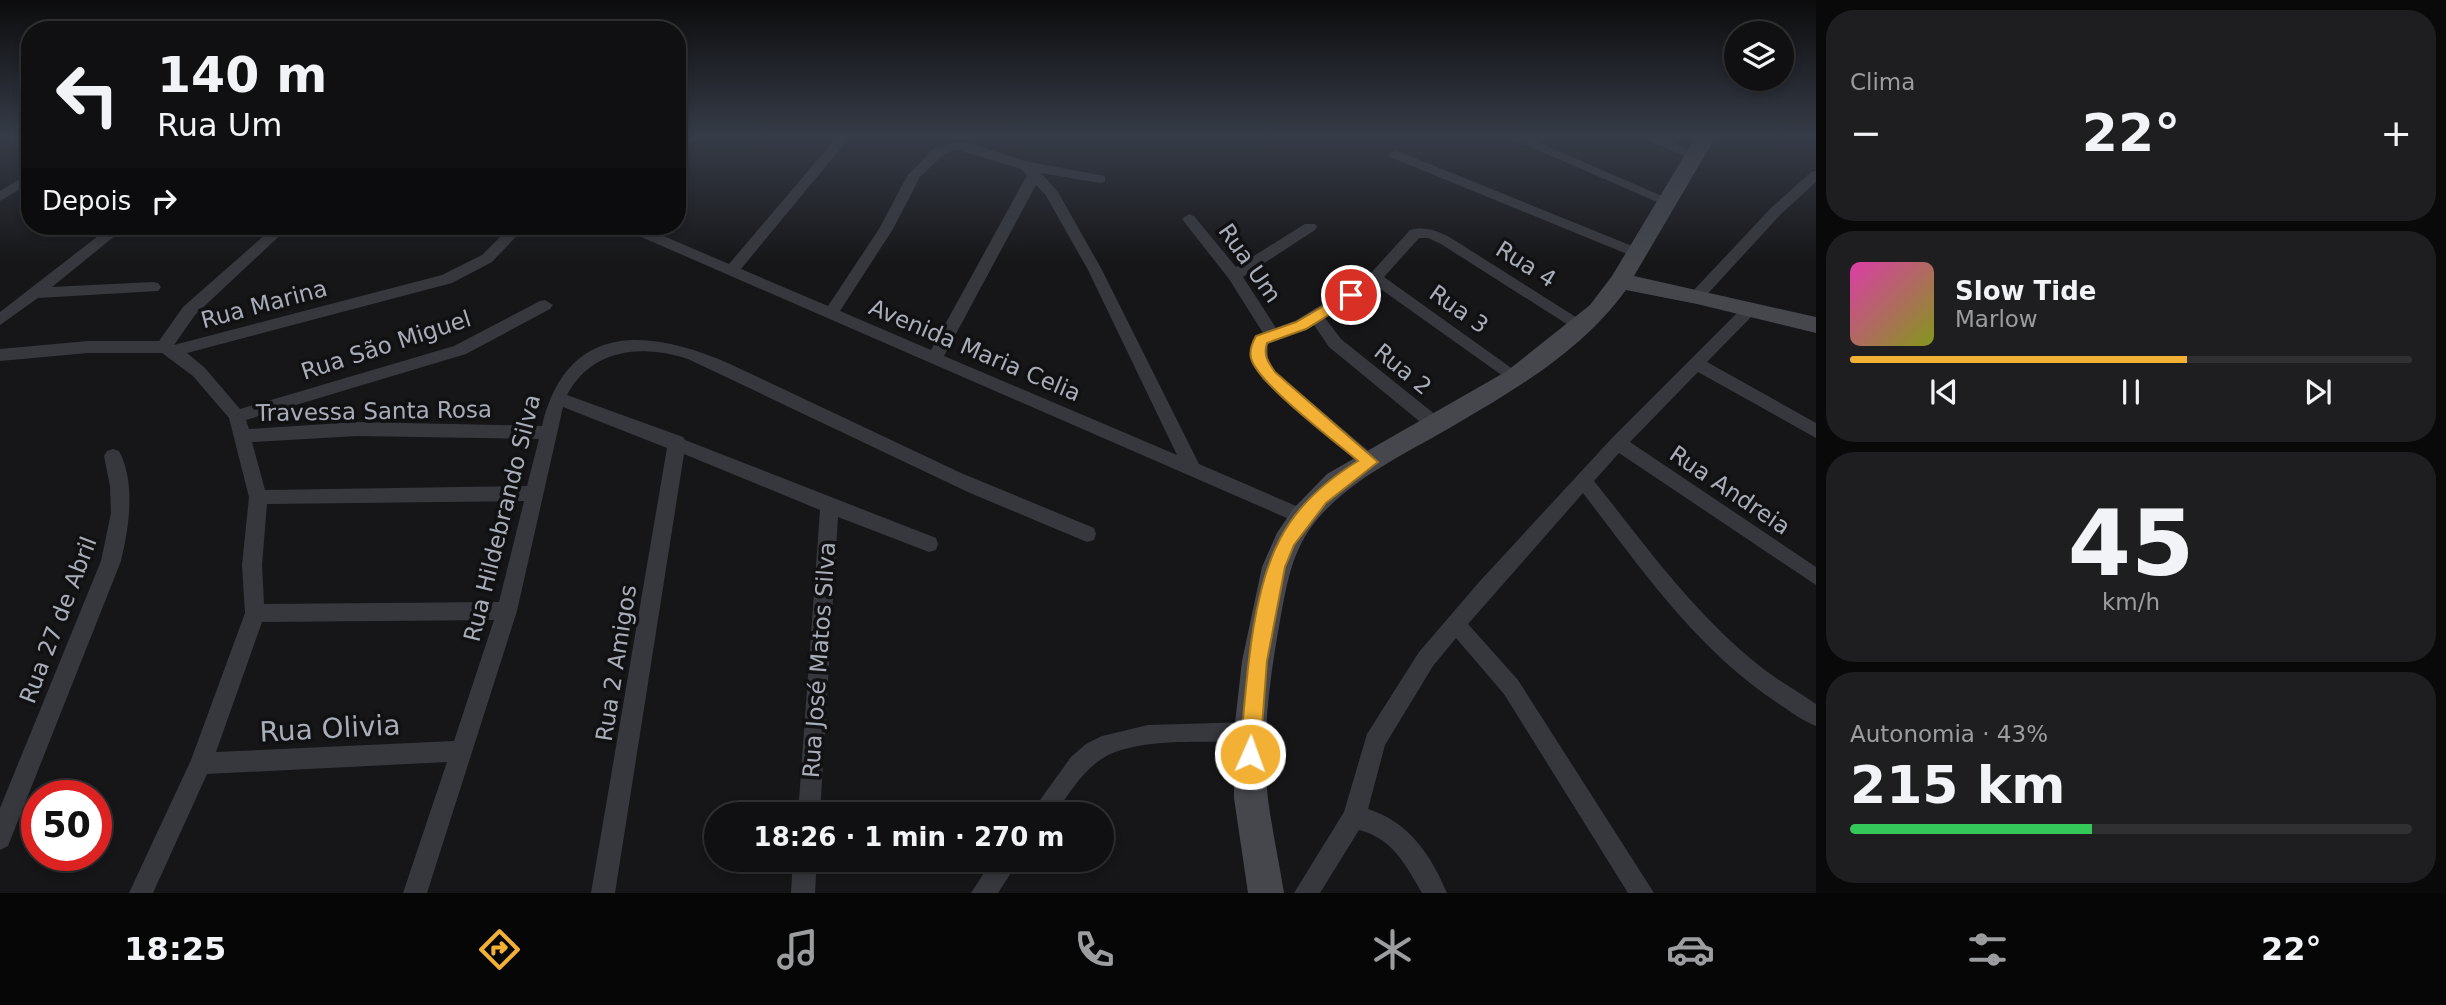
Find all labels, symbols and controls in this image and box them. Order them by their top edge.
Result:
map controls [1724,21,1794,91]
button: layers [1724,21,1794,91]
text: 140 m [157,47,327,104]
icon: left [42,49,133,140]
text: Clima [1850,69,1915,95]
text: 22° [2082,103,2180,163]
text: Rua Um [157,106,282,144]
text: − [1850,111,1882,155]
text: + [2380,111,2412,155]
icon: right [145,182,183,220]
text: Depois [42,186,131,216]
street label: Rua Um [1213,219,1287,307]
street label: Rua 4 [1491,236,1561,292]
pin [1321,265,1381,325]
street label: Rua Marina [198,275,330,333]
icon: arrive [1332,276,1370,314]
text: Slow Tide [1955,276,2096,306]
street label: Rua 3 [1425,280,1493,338]
street label: Avenida Maria Celia [865,294,1085,406]
street label: Rua São Miguel [298,305,474,385]
text: Marlow [1955,306,2038,332]
street label: Rua 2 [1369,338,1437,400]
icon: previous [1925,373,1963,411]
icon: pause [2112,373,2150,411]
icon: next [2299,373,2337,411]
street label: Rua Hildebrando Silva [459,392,545,644]
street label: Travessa Santa Rosa [255,396,492,426]
street label: Rua Andreia [1665,440,1795,540]
text: 45 [2068,491,2194,596]
street label: Rua 27 de Abril [14,533,102,707]
street label: Rua José Matos Silva [798,541,840,779]
street label: Rua 2 Amigos [591,583,641,743]
text: km/h [2102,589,2160,615]
street label: Rua Olivia [259,708,401,749]
position arrow [1213,717,1287,791]
text: Autonomia · 43% [1850,721,2048,747]
text: 215 km [1850,755,2065,815]
speed limit sign: 50 [21,780,112,871]
text: 18:26 · 1 min · 270 m [754,822,1064,852]
icon: directions [475,925,524,974]
icon: music [773,925,822,974]
icon: phone [1070,925,1119,974]
icon: climate [1368,925,1417,974]
icon: car [1666,925,1715,974]
icon: filters [1963,925,2012,974]
text: 18:25 [124,930,226,968]
text: 22° [2261,930,2322,968]

